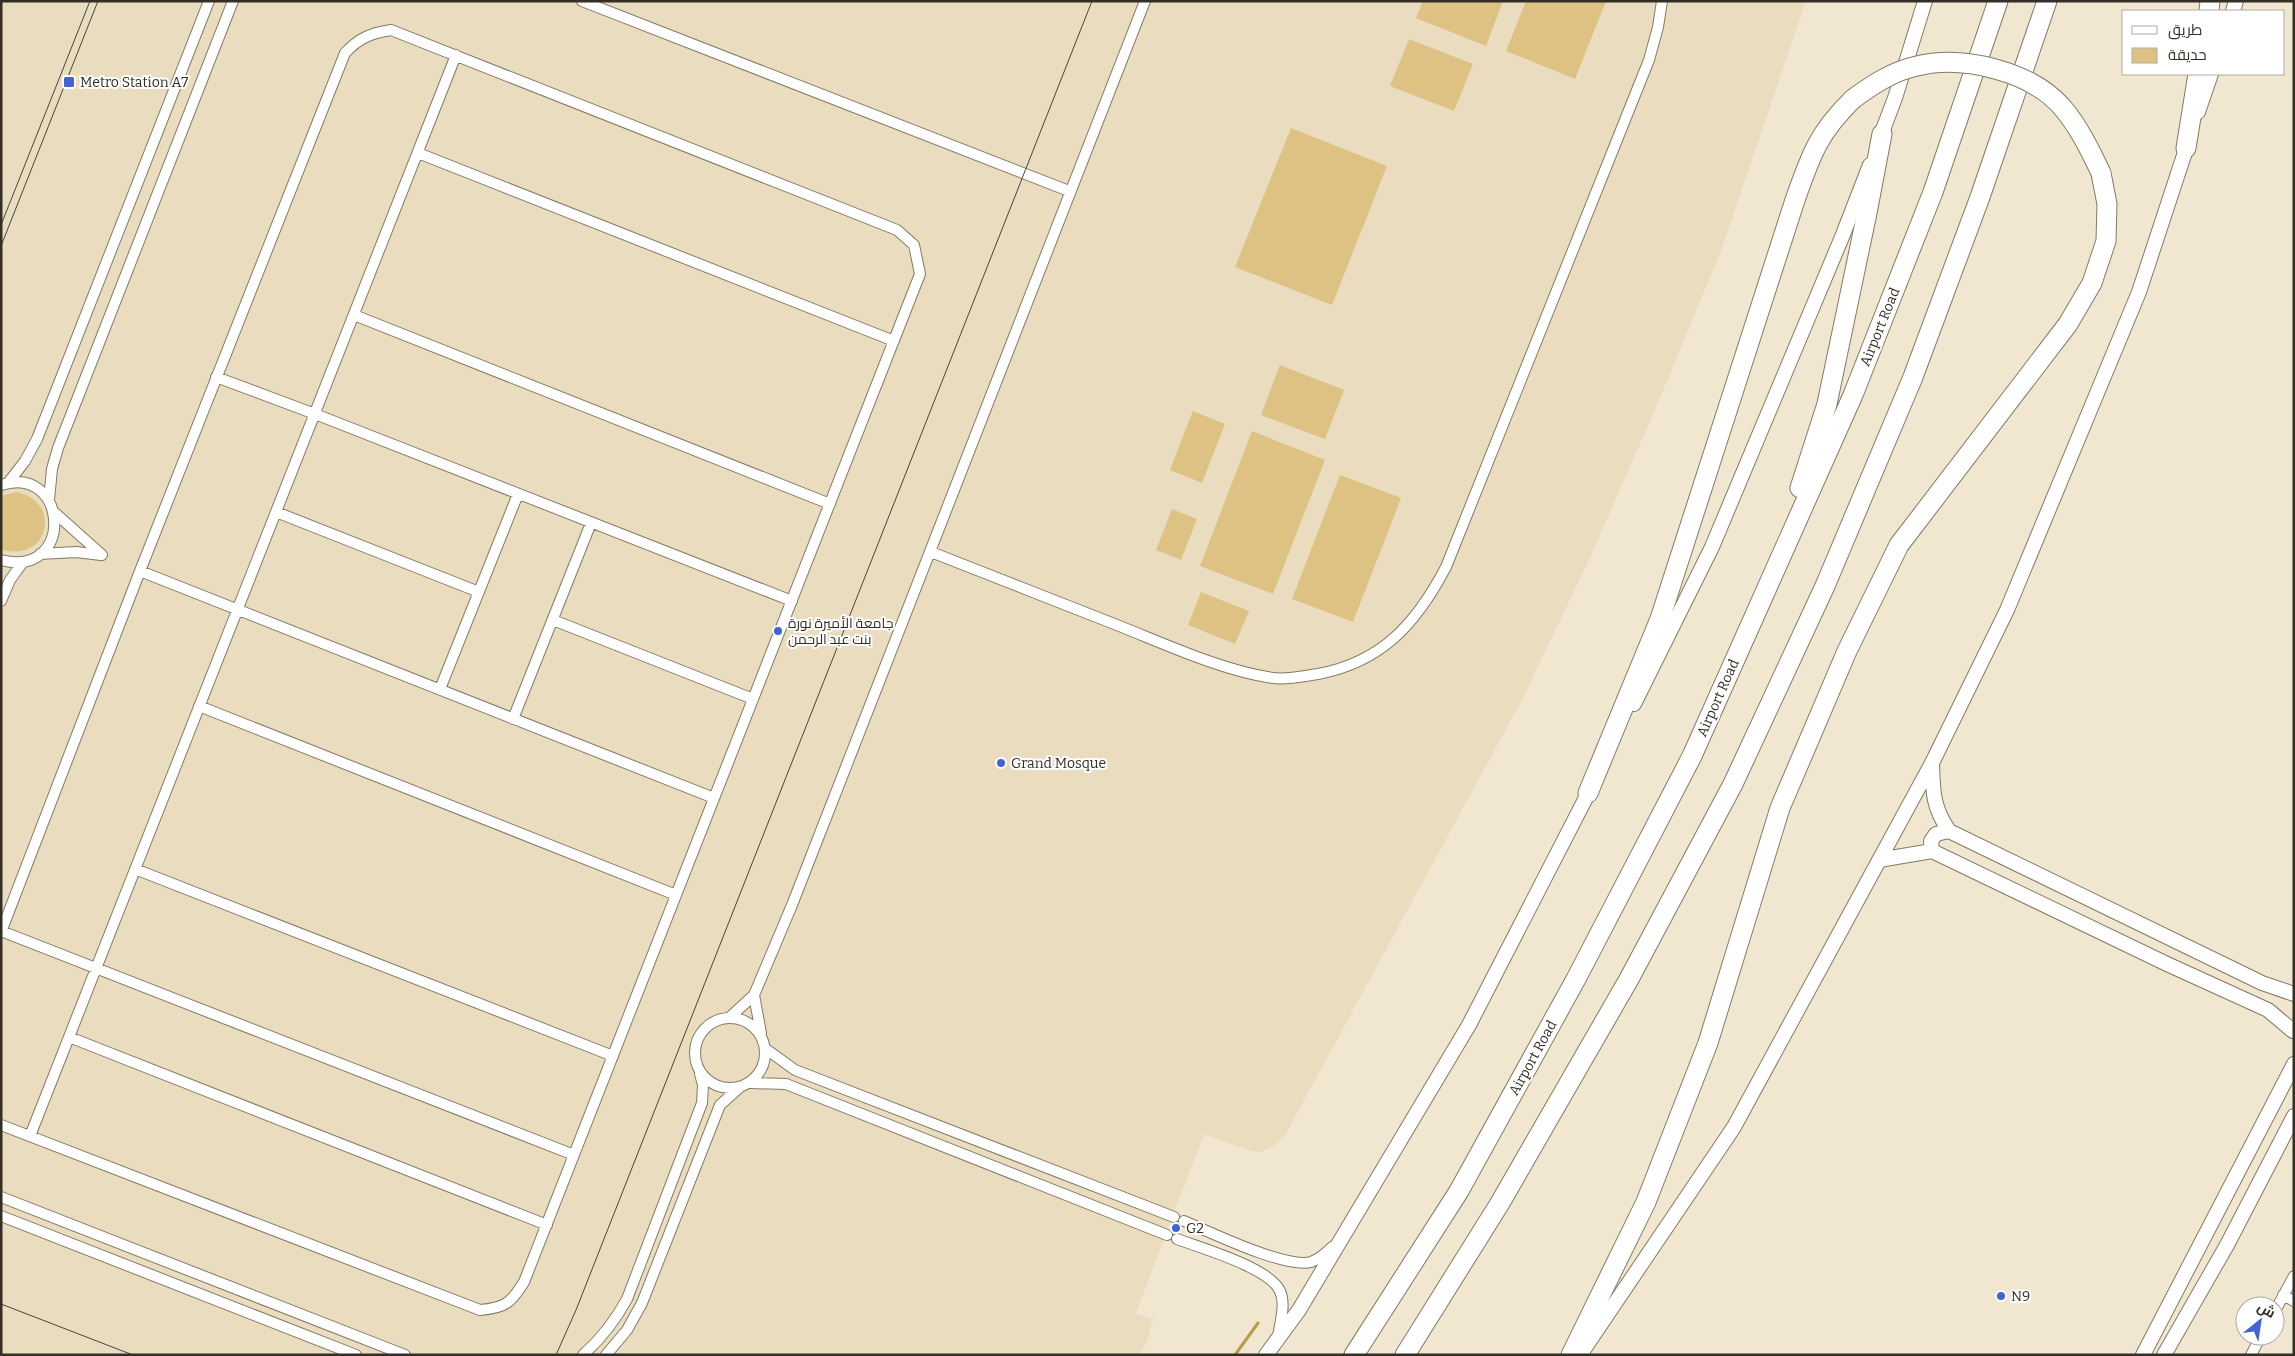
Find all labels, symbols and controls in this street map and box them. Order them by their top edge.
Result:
legend [2122,10,2285,75]
text: طريق [2168,21,2202,40]
text: حديقة [2168,46,2207,64]
place label: Metro Station A7 [80,74,188,91]
marker: Metro Station A7 [62,75,76,89]
street label: Airport Road [1857,285,1903,369]
place label: جامعة الأميرة نورة بنت عبد الرحمن [788,615,893,648]
marker: جامعة الأميرة نورة بنت عبد الرحمن [772,625,784,637]
street label: Airport Road [1693,657,1743,739]
place label: Grand Mosque [1011,755,1106,772]
marker: Grand Mosque [995,757,1007,769]
street label: Airport Road [1505,1017,1561,1099]
place label: G2 [1186,1220,1204,1237]
marker: G2 [1170,1222,1182,1234]
place label: N9 [2011,1288,2030,1305]
marker: N9 [1995,1290,2007,1302]
north arrow [2235,1296,2285,1346]
text: ش [2254,1298,2278,1322]

